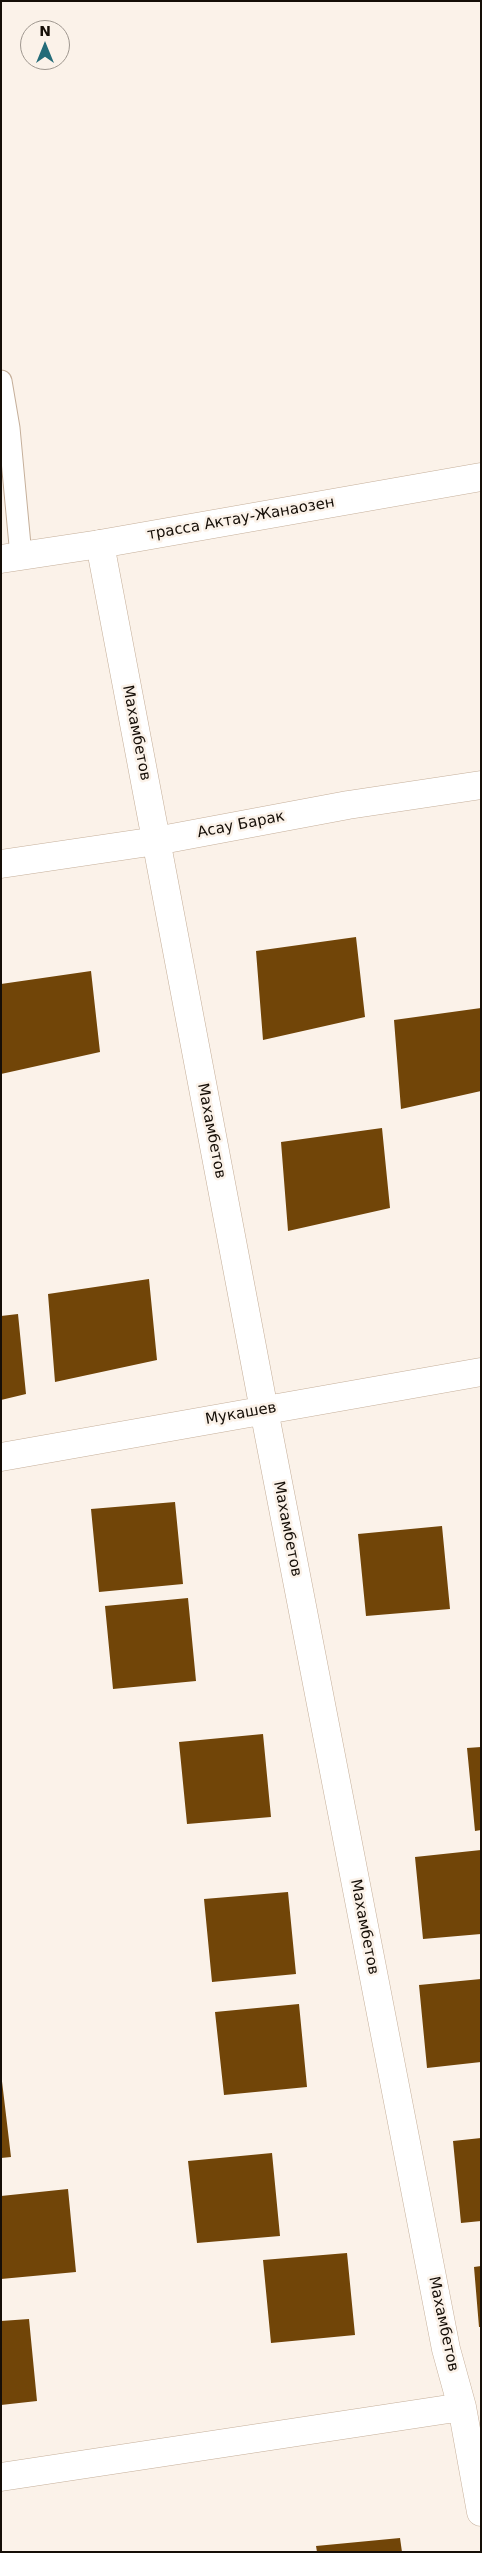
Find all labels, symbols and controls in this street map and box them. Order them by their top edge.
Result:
north arrow [20,20,70,70]
text: N [39,23,51,39]
street label: трасса Актау-Жанаозен [146,494,336,544]
street label: Махамбетов [118,684,154,782]
street label: Асау Барак [196,808,286,842]
street label: Махамбетов [193,1082,229,1180]
street label: Мукашев [204,1399,278,1429]
street label: Махамбетов [269,1480,305,1578]
street label: Махамбетов [346,1878,382,1976]
street label: Махамбетов [424,2275,462,2373]

